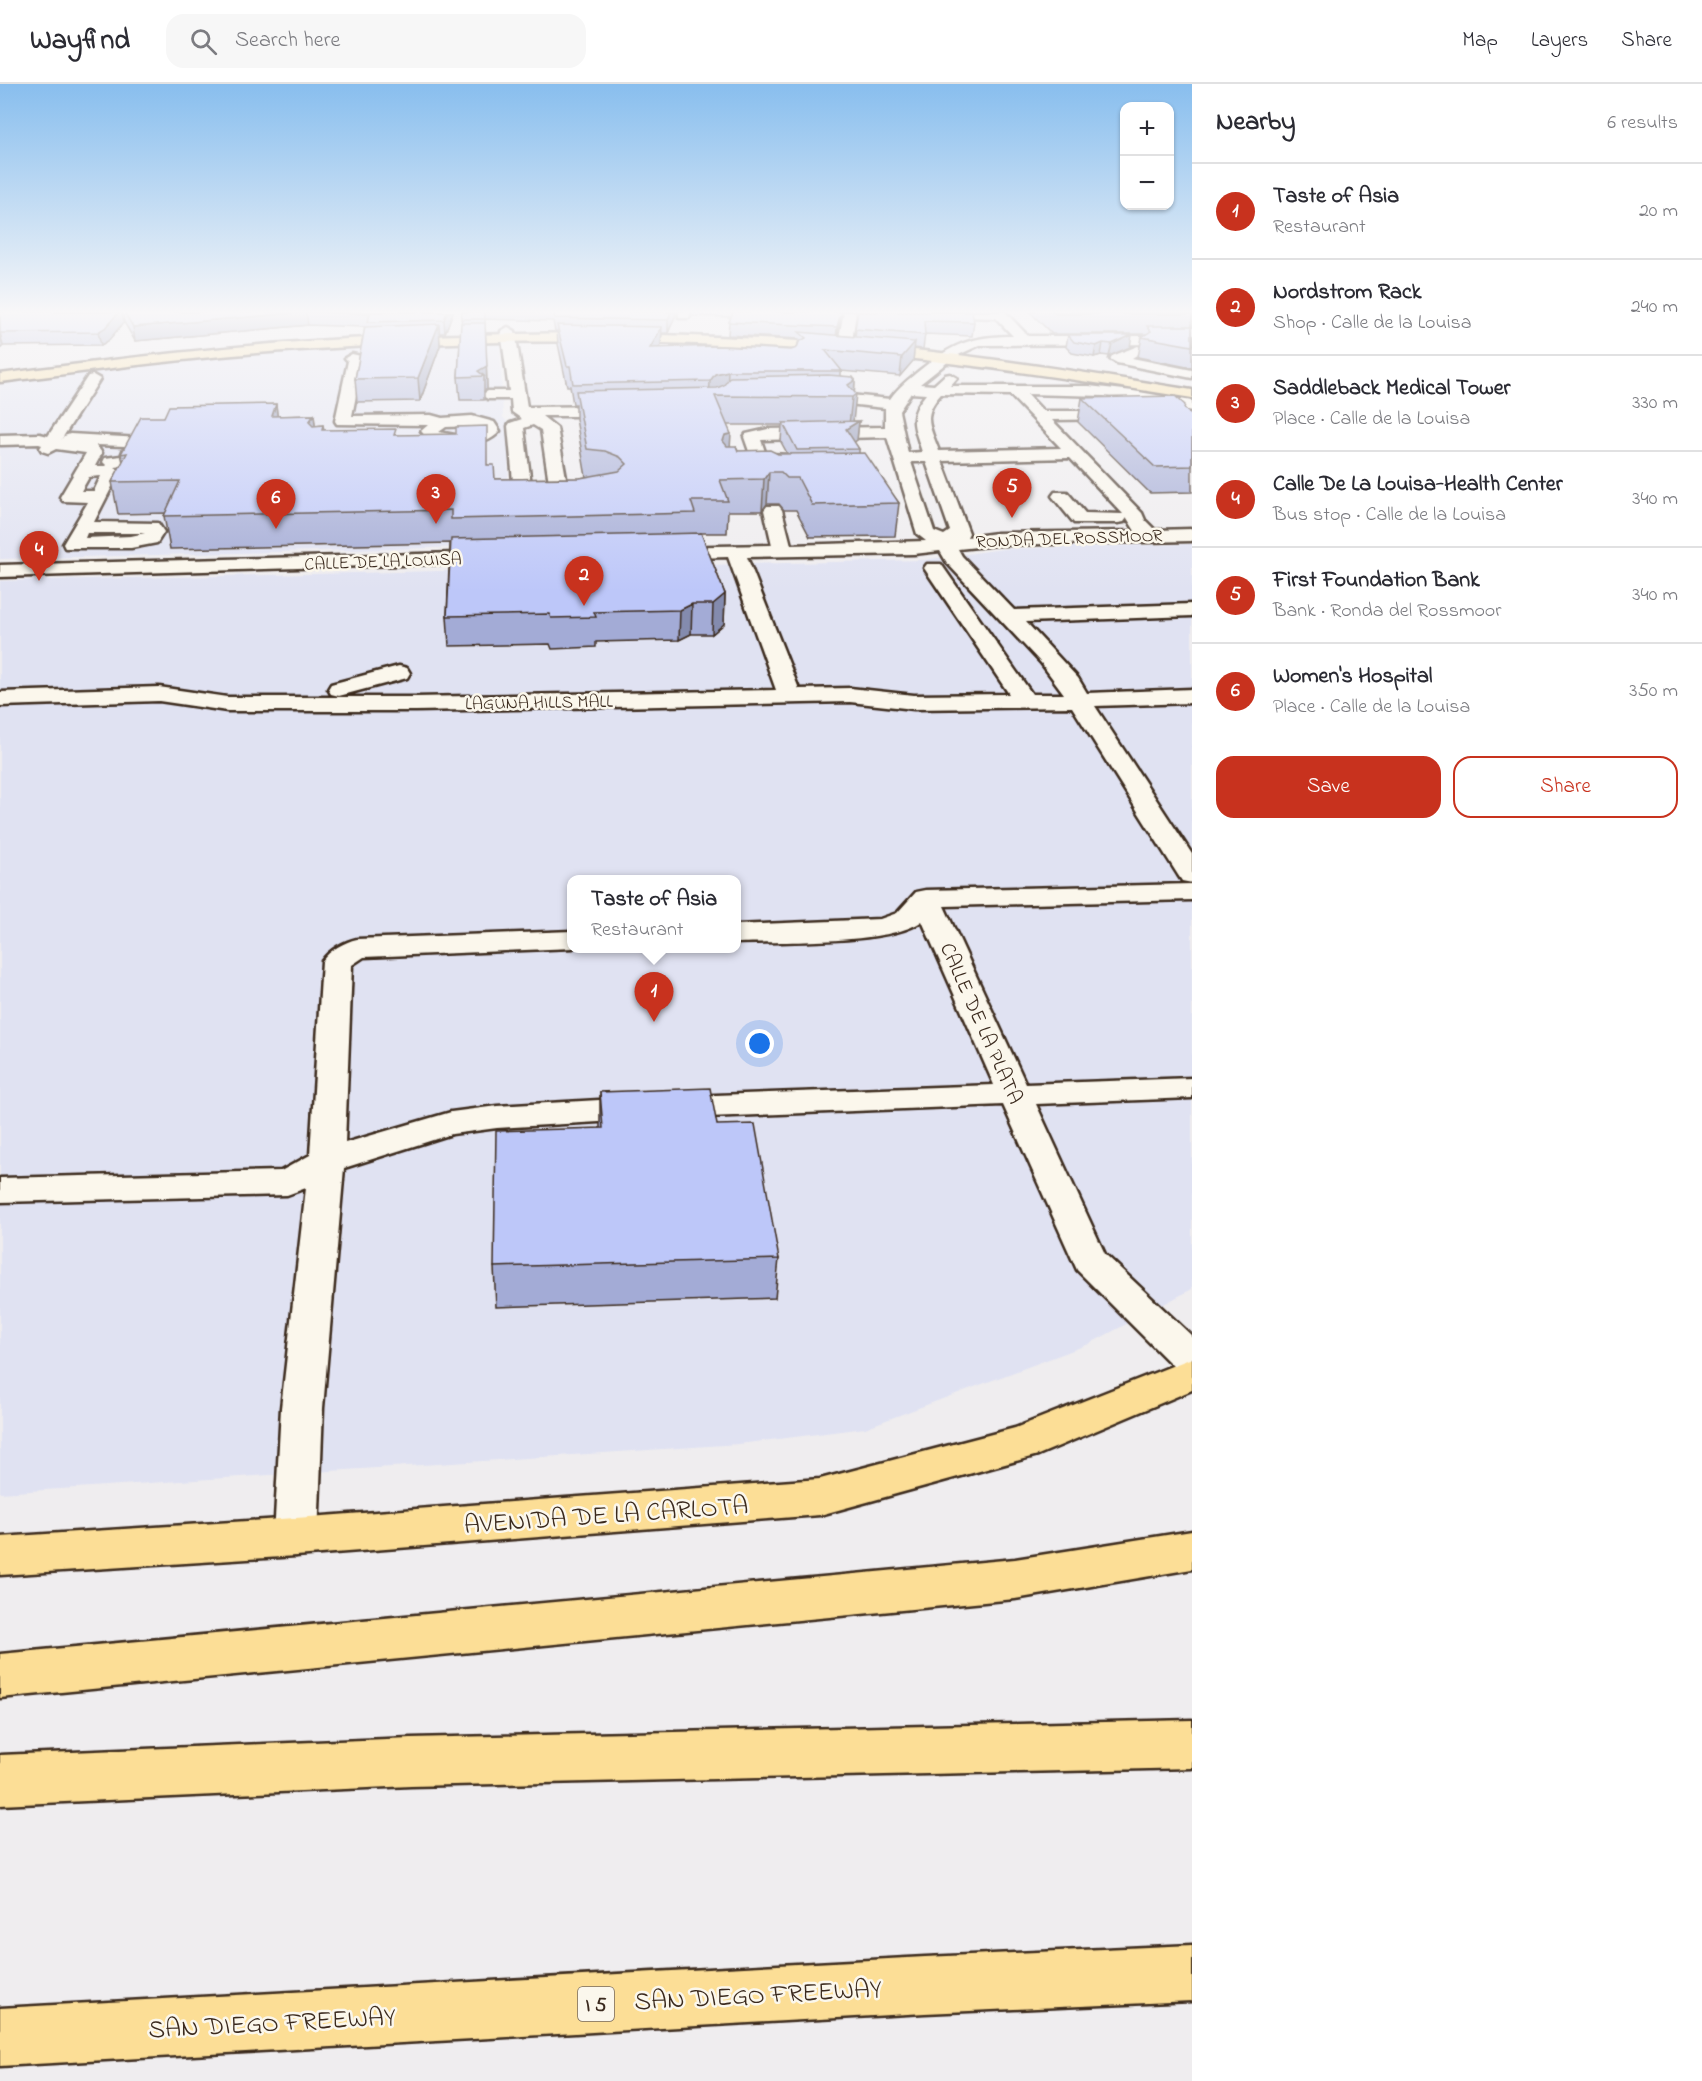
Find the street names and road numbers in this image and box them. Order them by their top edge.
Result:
street label: RONDA DEL ROSSMOOR [975,524,1163,556]
street label: CALLE DE LA LOUISA [304,547,462,579]
street label: LAGUNA HILLS MALL [465,690,613,718]
street label: CALLE DE LA PLATA [931,938,1029,1109]
street label: AVENIDA DE LA CARLOTA [463,1488,750,1546]
street label: SAN DIEGO FREEWAY [634,1972,883,2022]
road number: I 5 [578,1987,614,2021]
street label: SAN DIEGO FREEWAY [148,2000,397,2050]

